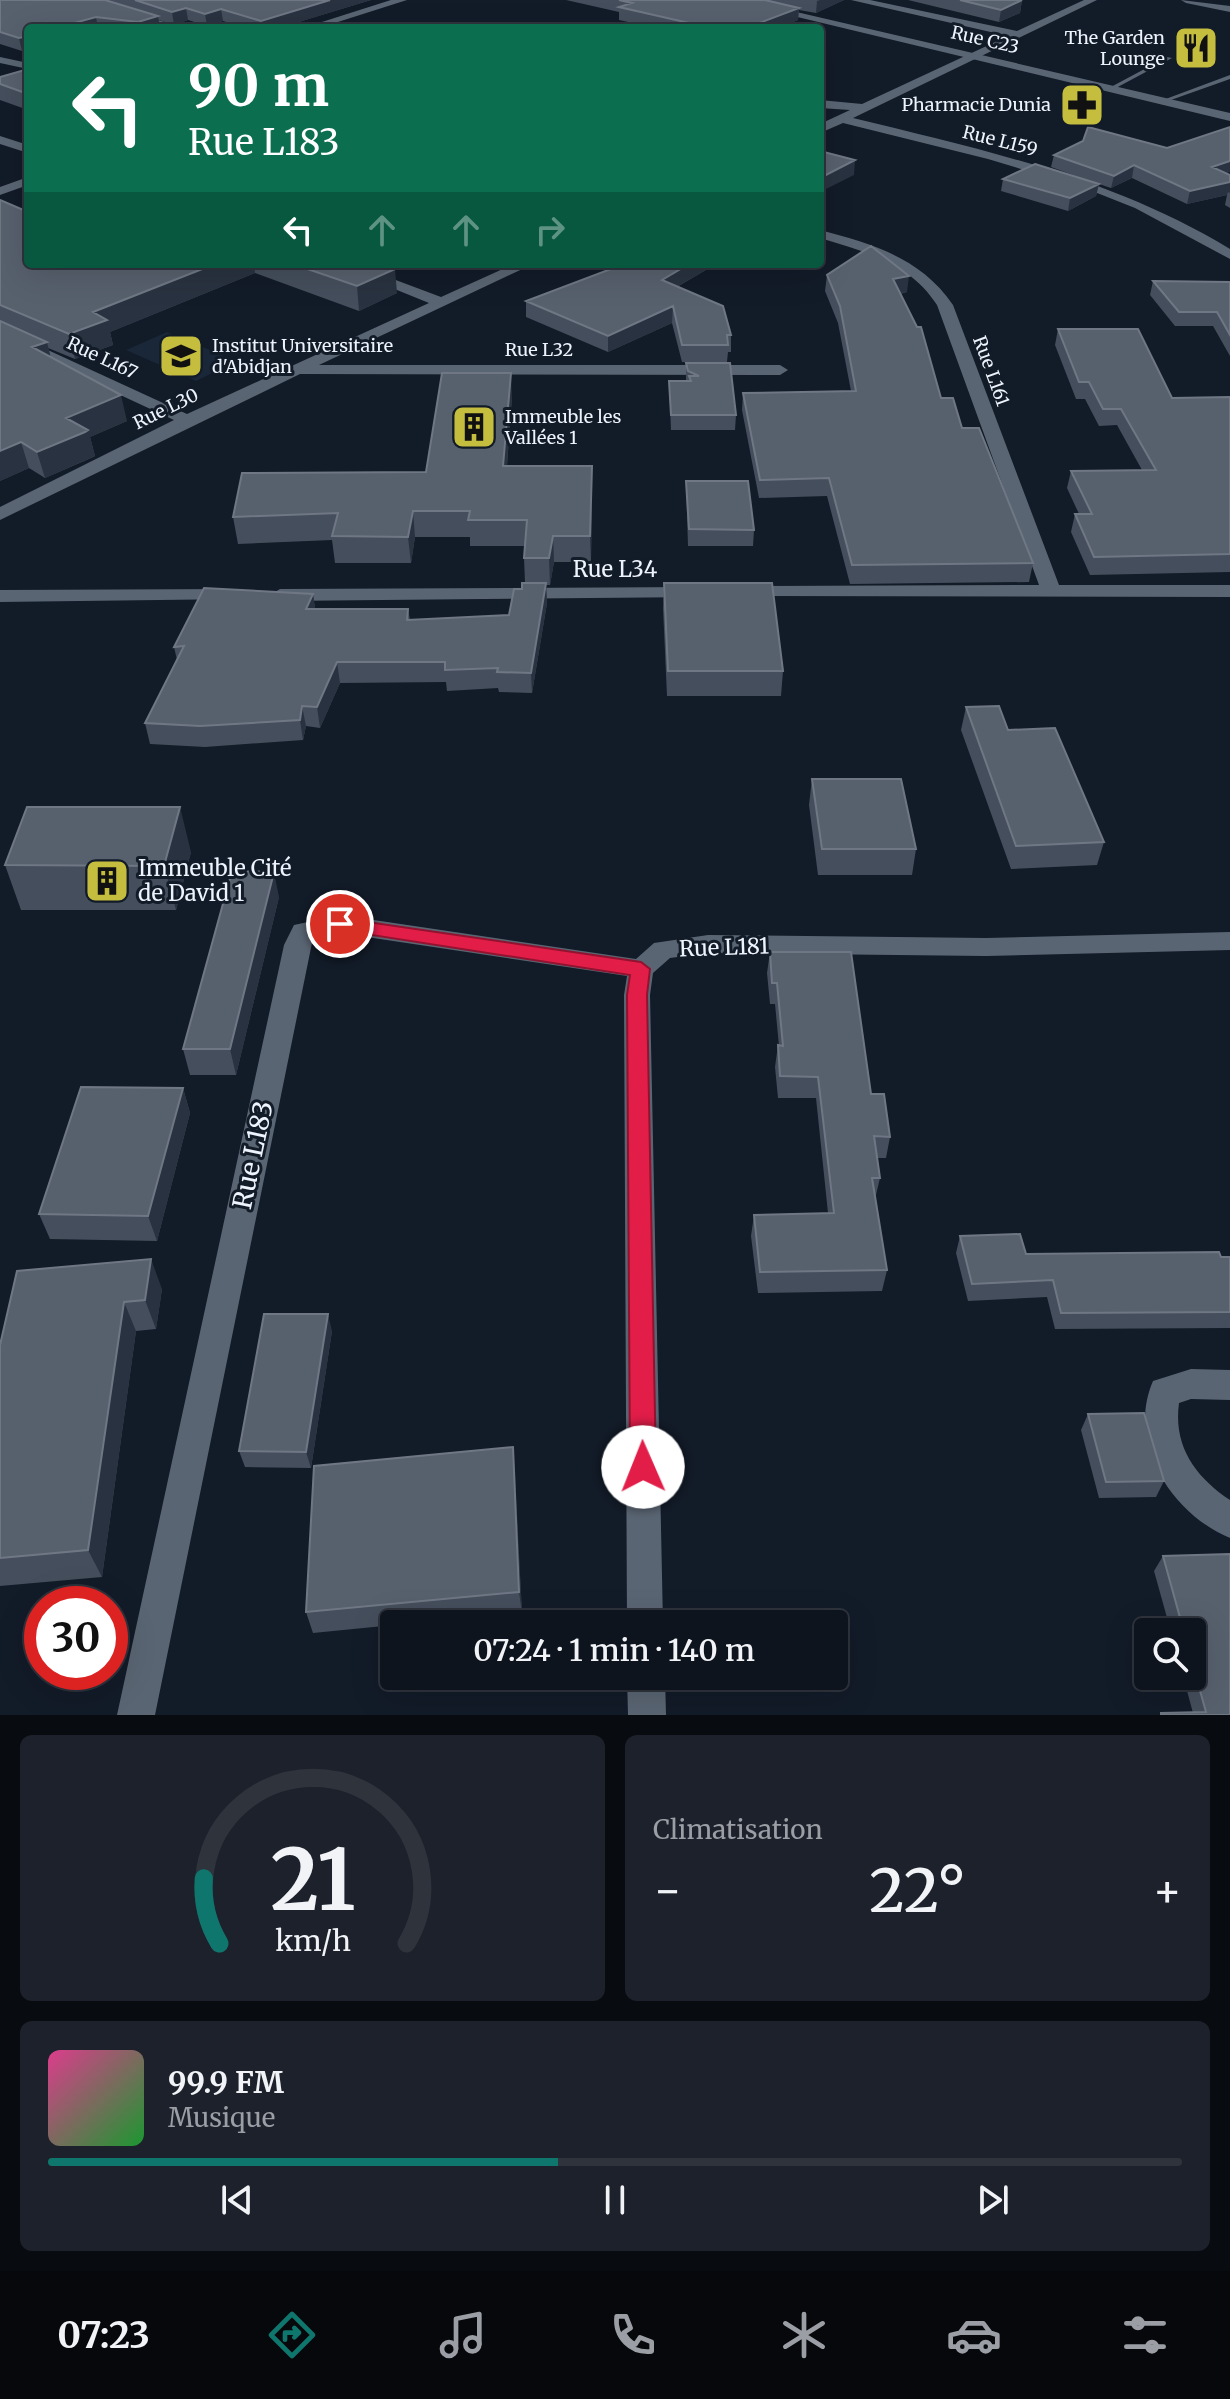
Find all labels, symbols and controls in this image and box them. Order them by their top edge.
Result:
street label: Rue C23 [949,21,1021,59]
restaurant icon: The Garden Lounge [1172,24,1220,72]
place label: The Garden Lounge [1064,26,1165,70]
text: 90 m [188,51,329,121]
icon: left [56,56,160,160]
pharmacy icon: Pharmacie Dunia [1058,81,1106,129]
place label: Pharmacie Dunia [902,93,1051,116]
text: Rue L183 [188,120,340,165]
street label: Rue L159 [960,120,1040,161]
icon: left [276,208,320,252]
icon: ahead [360,208,404,252]
icon: ahead [444,208,488,252]
icon: right [528,208,572,252]
street label: Rue L167 [63,331,141,384]
school or university icon: Institut Universitaire d'Abidjan [157,332,205,380]
street label: Rue L161 [968,333,1015,409]
place label: Institut Universitaire d'Abidjan [212,334,393,378]
street label: Rue L32 [505,338,573,361]
street label: Rue L30 [129,383,202,434]
building icon: Immeuble les Vallées 1 [450,403,498,451]
place label: Immeuble les Vallées 1 [504,405,621,449]
street label: Rue L34 [573,555,658,583]
place label: Immeuble Cité de David 1 [138,854,291,907]
building icon: Immeuble Cité de David 1 [83,857,131,905]
pin [306,890,374,958]
icon: arrive [318,902,362,946]
street label: Rue L181 [678,931,770,963]
street label: Rue L183 [225,1098,280,1212]
position arrow [601,1425,685,1509]
speed limit sign: 30 [24,1586,128,1690]
map controls [1134,1618,1206,1690]
button: search [1134,1618,1206,1690]
text: 07:24 · 1 min · 140 m [473,1631,755,1669]
text: Climatisation [653,1813,823,1846]
text: 21 [270,1828,355,1933]
text: 22° [869,1853,966,1928]
text: − [653,1863,682,1918]
text: + [1153,1863,1182,1918]
text: km/h [275,1923,350,1959]
text: 99.9 FM [168,2063,284,2101]
text: Musique [168,2101,275,2134]
icon: previous [215,2178,259,2222]
icon: pause [593,2178,637,2222]
icon: next [971,2178,1015,2222]
icon: directions [264,2307,320,2363]
icon: music [435,2307,491,2363]
icon: phone [605,2307,661,2363]
icon: climate [776,2307,832,2363]
icon: car [946,2307,1002,2363]
icon: filters [1117,2307,1173,2363]
text: 07:23 [57,2313,150,2358]

